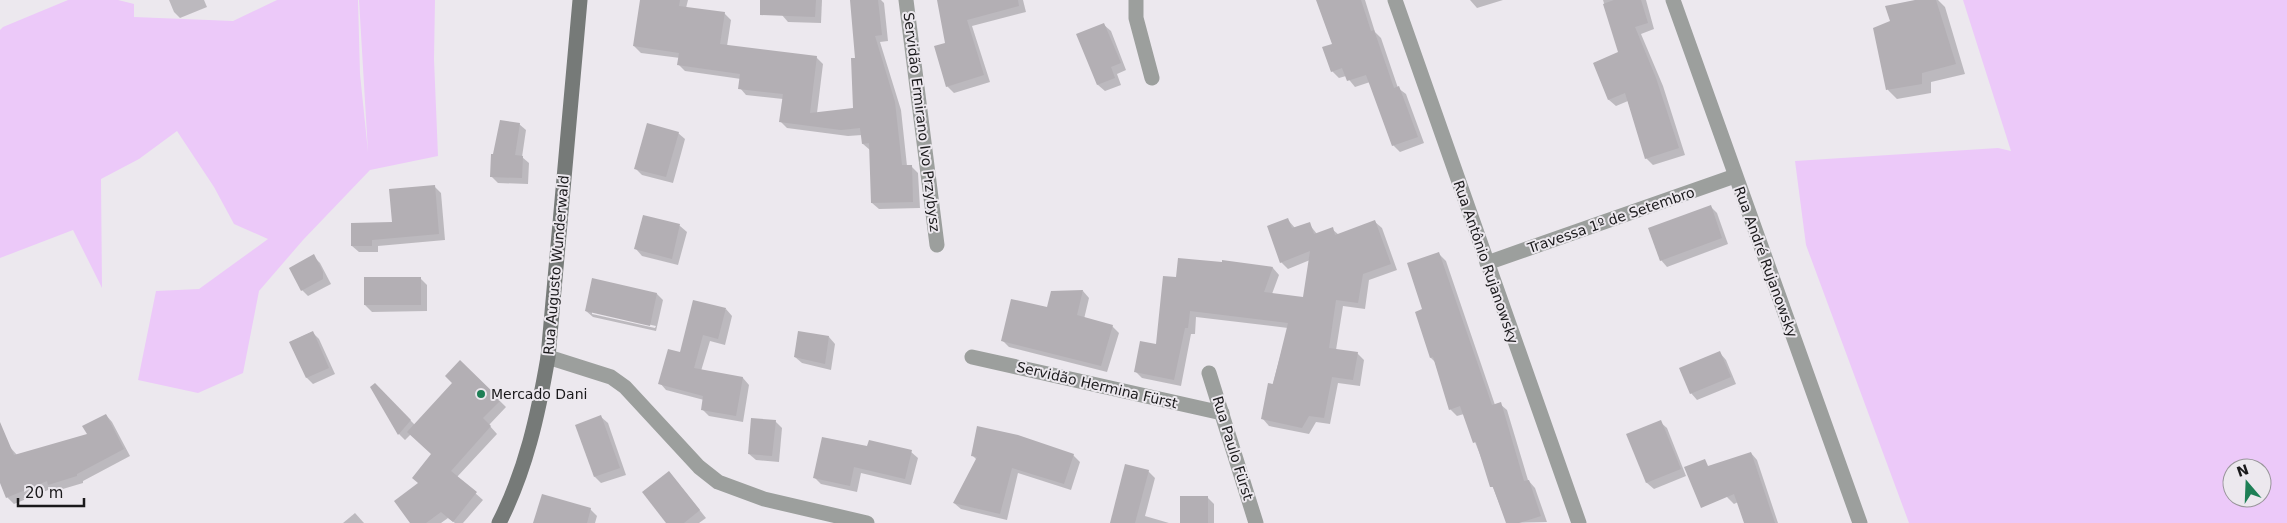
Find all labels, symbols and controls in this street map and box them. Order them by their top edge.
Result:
street label: Servidão Ermirano Ivo Przybysz [901,11,943,233]
street label: Rua Augusto Wunderwald [540,175,572,355]
street label: Rua Antônio Rujanowsky [1450,178,1522,346]
street label: Travessa 1º de Setembro [1525,184,1697,256]
street label: Rua André Rujanowsky [1731,184,1801,340]
street label: Servidão Hermina Fürst [1015,359,1180,411]
place label: Mercado Dani [491,386,587,402]
marker: Mercado Dani [475,388,487,400]
street label: Rua Paulo Fürst [1210,394,1257,502]
north arrow [2222,458,2272,508]
text: N [2235,461,2251,480]
scale bar [18,476,84,508]
text: 20 m [25,484,63,502]

